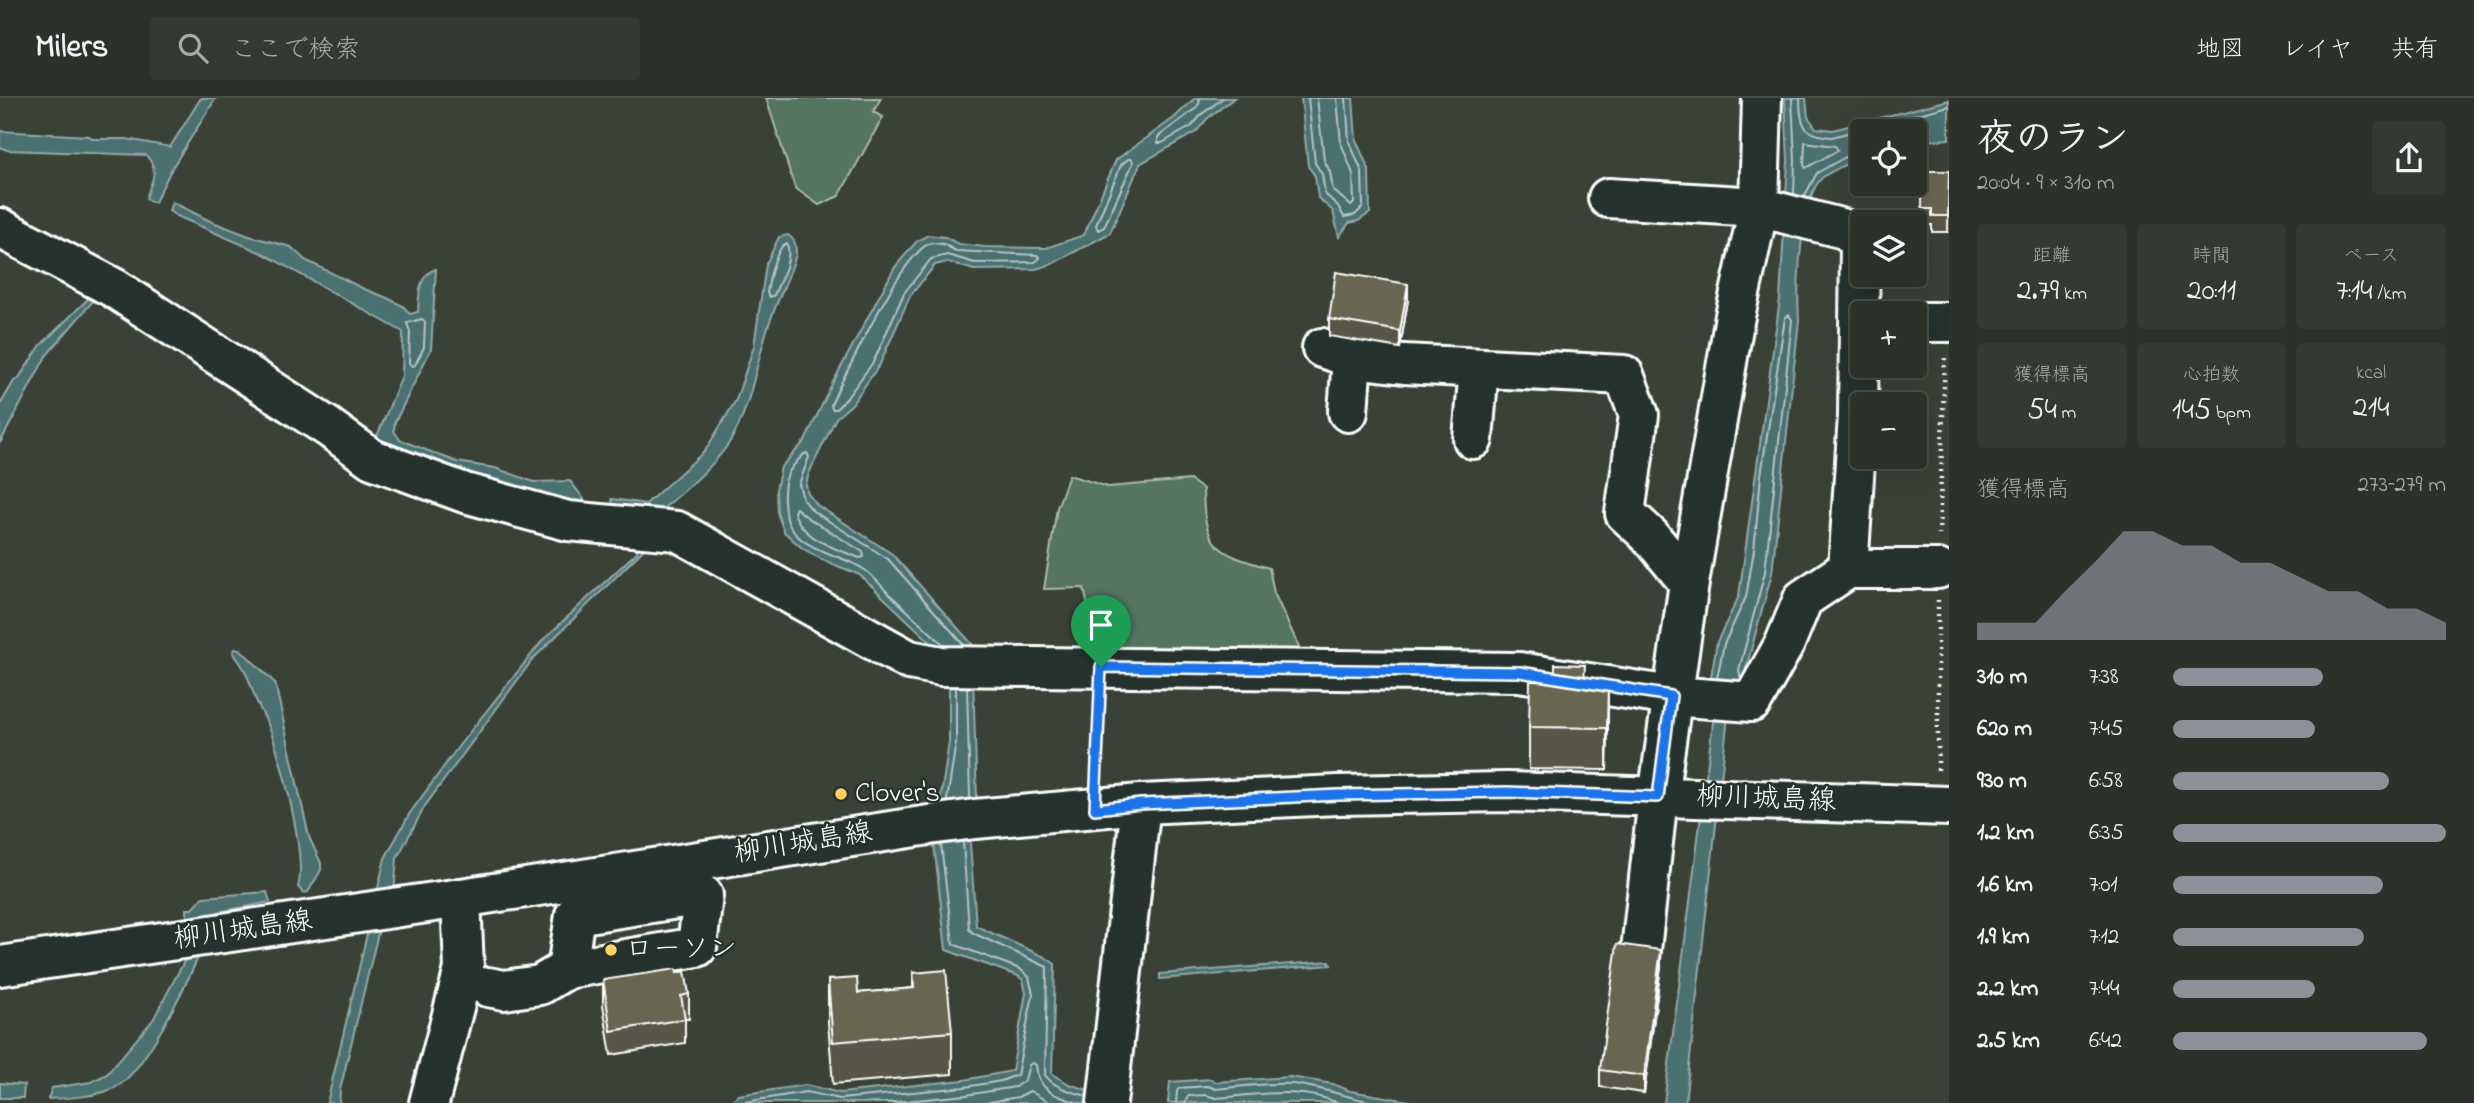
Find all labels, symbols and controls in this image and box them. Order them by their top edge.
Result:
search box [150,17,640,80]
text: Milers [35,24,108,72]
icon: search [174,29,212,67]
text: ここで検索 [230,32,360,70]
text: 地図 [2196,33,2244,68]
text: レイヤ [2282,33,2353,68]
text: 共有 [2391,33,2439,68]
text: 夜のラン [1977,113,2129,169]
map controls [1850,119,1927,469]
button: locate [1850,119,1927,196]
button: share [2372,121,2446,195]
text: 20:04 · 9 × 310 m [1977,167,2115,200]
button: layers [1850,210,1927,287]
text: 距離 [2033,243,2071,270]
text: 時間 [2192,243,2231,270]
text: ペース [2343,243,2399,270]
text: 2.79 [2017,270,2059,314]
text: 20:11 [2187,270,2236,314]
text: 7:14 [2336,270,2373,314]
text: km [2059,281,2087,308]
text: /km [2373,281,2406,308]
button: + [1850,301,1927,378]
text: kcal [2356,360,2386,387]
text: 獲得標高 [2014,362,2090,389]
text: 心拍数 [2183,362,2240,389]
text: 214 [2353,387,2390,431]
text: 54 [2027,389,2057,433]
text: 145 [2172,389,2211,433]
button: − [1850,392,1927,469]
text: m [2057,400,2076,427]
text: bpm [2211,400,2251,427]
text: 273–279 m [2358,469,2446,502]
text: 獲得標高 [1977,474,2069,507]
pin [1071,595,1131,667]
icon: arrive [1082,606,1120,644]
text: 310 m [1977,661,2027,694]
text: 7:38 [2089,661,2119,694]
text: 620 m [1977,713,2032,746]
text: 7:45 [2089,713,2123,746]
text: 930 m [1977,765,2027,798]
text: 6:58 [2089,765,2123,798]
place label: Clover's [855,774,940,815]
street label: 柳川城島線 [1695,777,1837,823]
marker: Clover's [833,786,849,802]
street label: 柳川城島線 [731,813,875,875]
text: 1.2 km [1977,817,2034,850]
text: 6:35 [2089,817,2124,850]
text: 1.6 km [1977,869,2033,902]
text: 7:01 [2089,869,2118,902]
street label: 柳川城島線 [171,901,315,961]
text: 1.9 km [1977,921,2030,954]
text: 7:12 [2089,921,2119,954]
place label: ローソン [625,930,737,971]
marker: ローソン [603,942,619,958]
text: 2.2 km [1977,973,2038,1006]
text: 7:44 [2089,973,2119,1006]
text: 2.5 km [1977,1025,2040,1058]
text: 6:42 [2089,1025,2122,1058]

